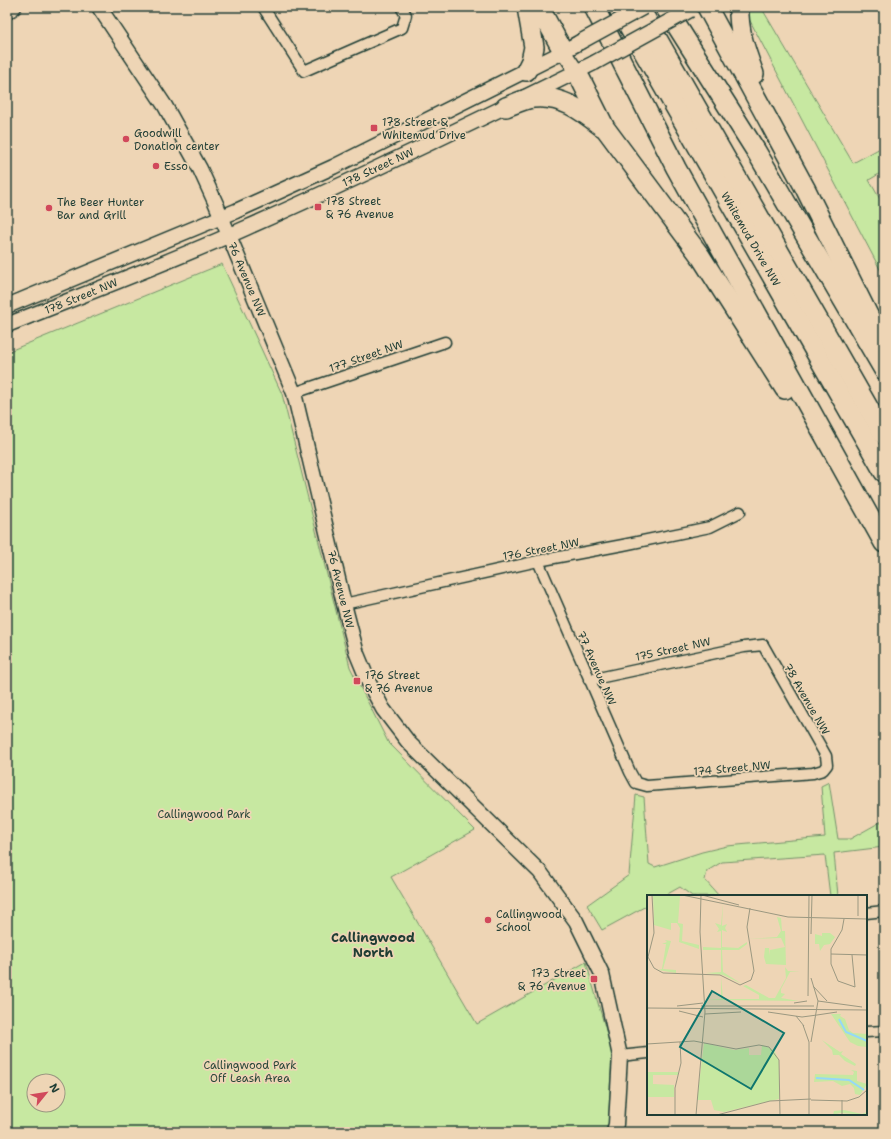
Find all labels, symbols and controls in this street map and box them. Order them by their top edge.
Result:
place label: 178 Street & Whitemud Drive [382,115,466,143]
marker: 178 Street & Whitemud Drive [369,123,379,133]
place label: Goodwill Donation center [134,126,220,154]
marker: Goodwill Donation center [121,134,131,144]
street label: 178 Street NW [340,144,417,191]
place label: Esso [164,159,188,174]
marker: Esso [151,161,161,171]
street label: Whitemud Drive NW [717,189,784,290]
place label: 178 Street & 76 Avenue [326,194,394,222]
place label: The Beer Hunter Bar and Grill [57,195,144,223]
marker: 178 Street & 76 Avenue [313,202,323,212]
marker: The Beer Hunter Bar and Grill [44,203,54,213]
street label: 76 Avenue NW [224,239,269,319]
street label: 178 Street NW [42,275,120,318]
street label: 177 Street NW [327,337,406,376]
street label: 176 Street NW [502,535,581,564]
street label: 76 Avenue NW [324,548,358,630]
street label: 77 Avenue NW [573,629,620,708]
street label: 175 Street NW [634,634,713,665]
street label: 78 Avenue NW [780,661,833,738]
place label: 176 Street & 76 Avenue [365,668,433,696]
marker: 176 Street & 76 Avenue [352,676,362,686]
street label: 174 Street NW [693,758,772,779]
park label: Callingwood Park [157,807,251,822]
inset map [647,895,867,1115]
place label: Callingwood School [496,907,562,935]
marker: Callingwood School [483,915,493,925]
district label: Callingwood North [331,929,415,961]
place label: 173 Street & 76 Avenue [518,966,586,994]
marker: 173 Street & 76 Avenue [589,974,599,984]
park label: Callingwood Park Off Leash Area [203,1058,297,1086]
north arrow [26,1073,66,1113]
text: N [46,1081,63,1096]

